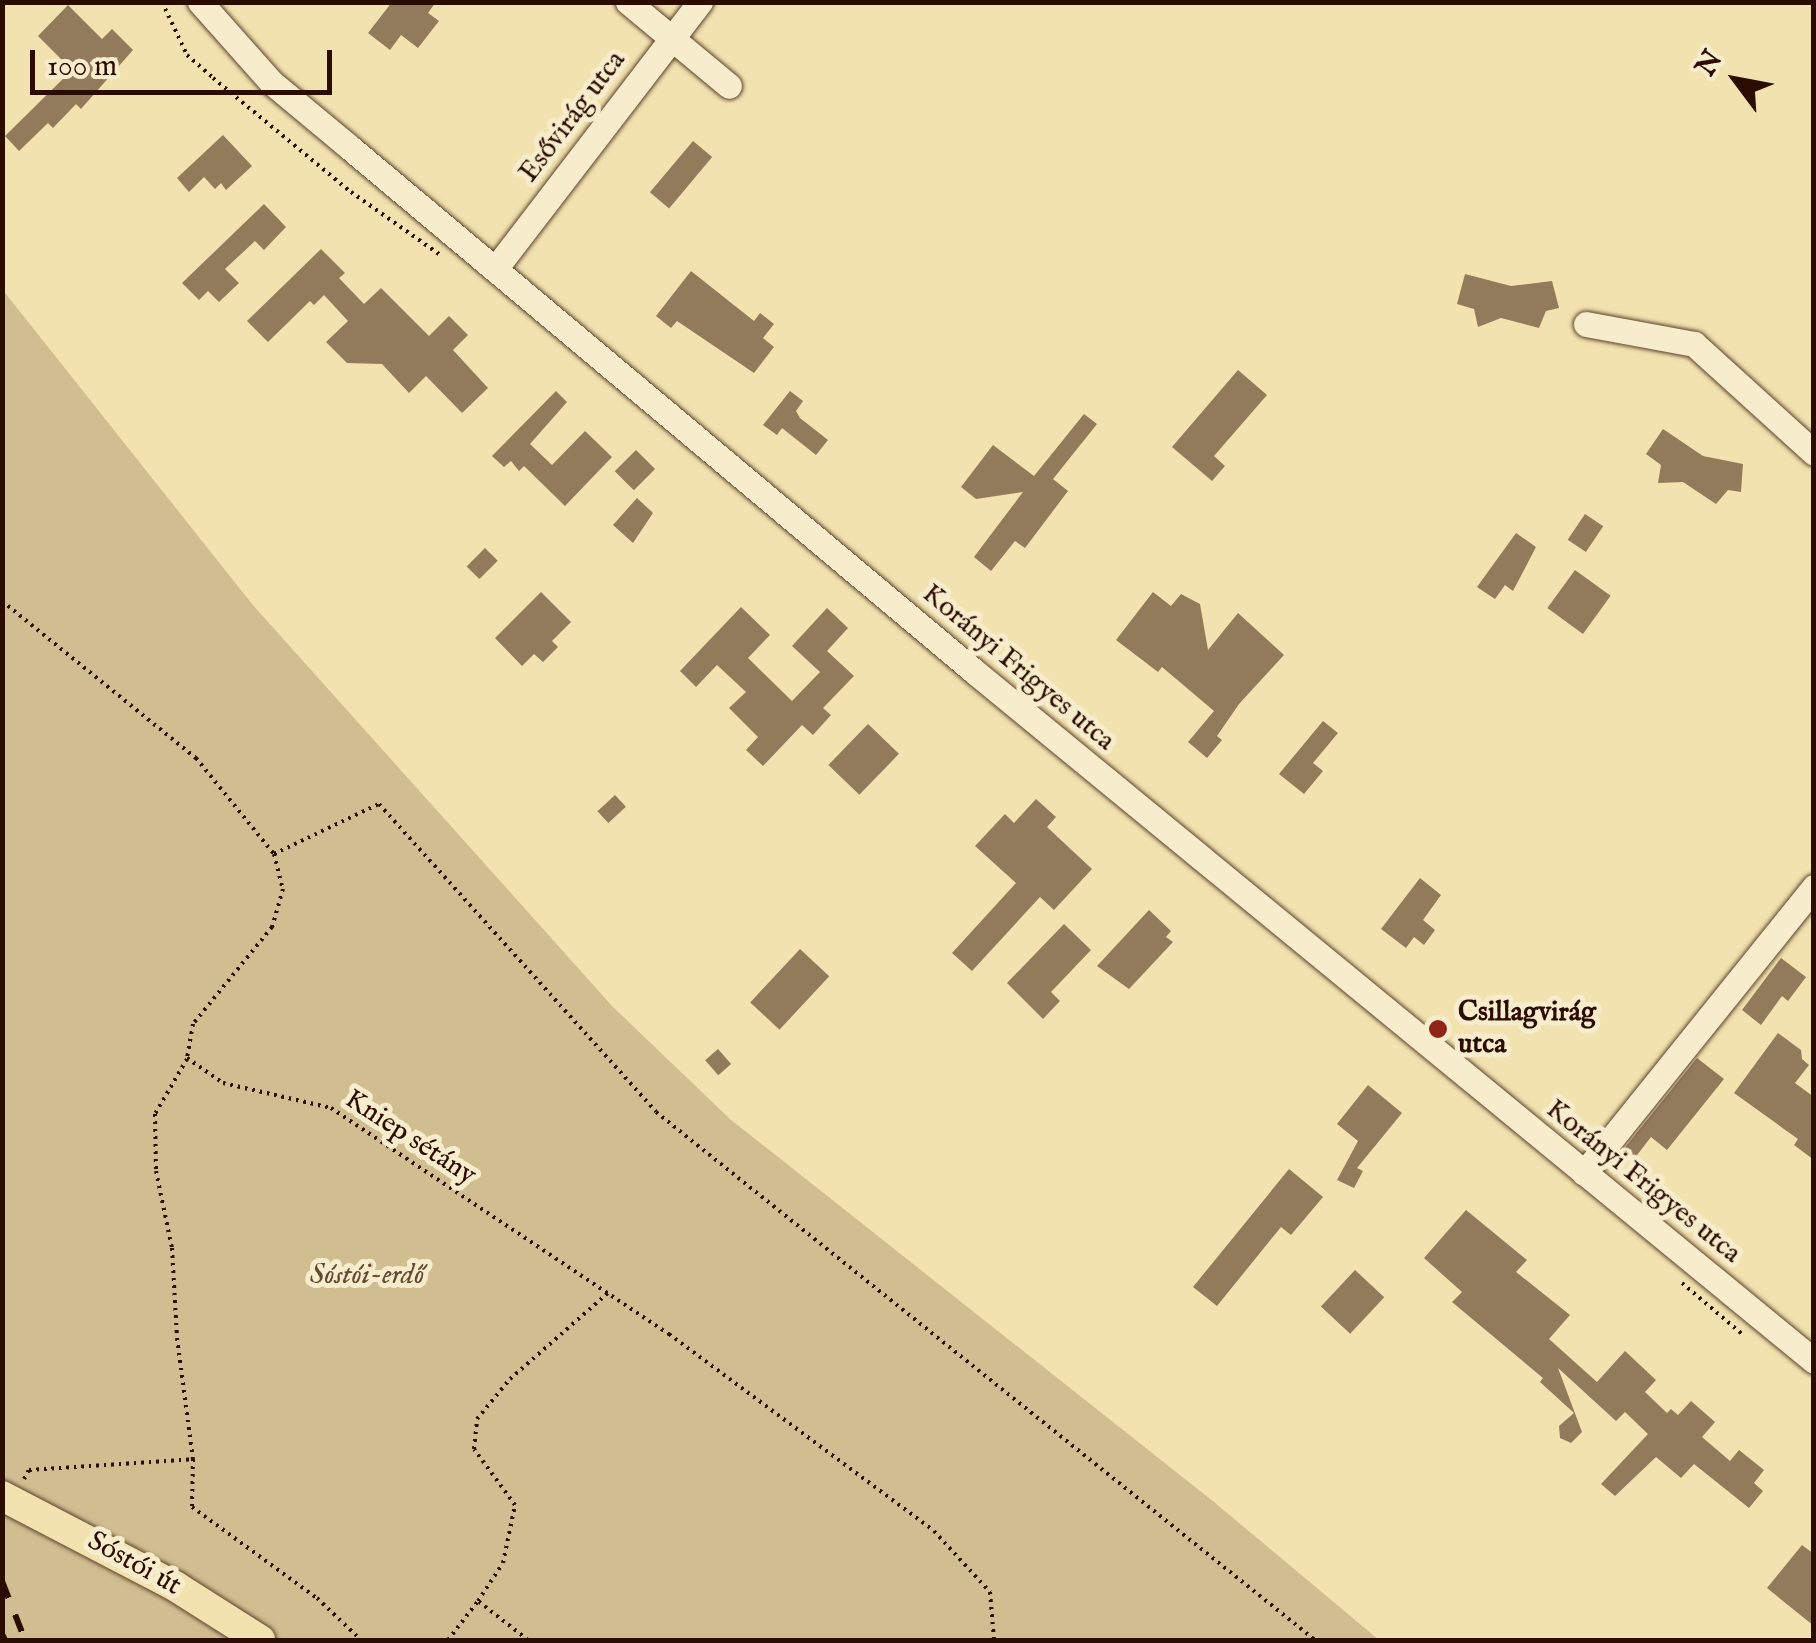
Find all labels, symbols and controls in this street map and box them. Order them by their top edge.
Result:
scale bar [35,30,338,92]
north arrow [1686,30,1786,130]
text: N [1689,44,1731,83]
street label: Esővirág utca [513,45,633,189]
text: 100 m [47,48,117,86]
street label: Korányi Frigyes utca [915,578,1121,758]
place label: Csillagvirág utca [1458,996,1596,1062]
marker: Csillagvirág utca [1427,1018,1449,1040]
street label: Kniep sétány [338,1083,482,1193]
street label: Korányi Frigyes utca [1539,1093,1747,1271]
park label: Sóstói-erdő [310,1259,424,1293]
street label: Sóstói út [81,1525,187,1603]

